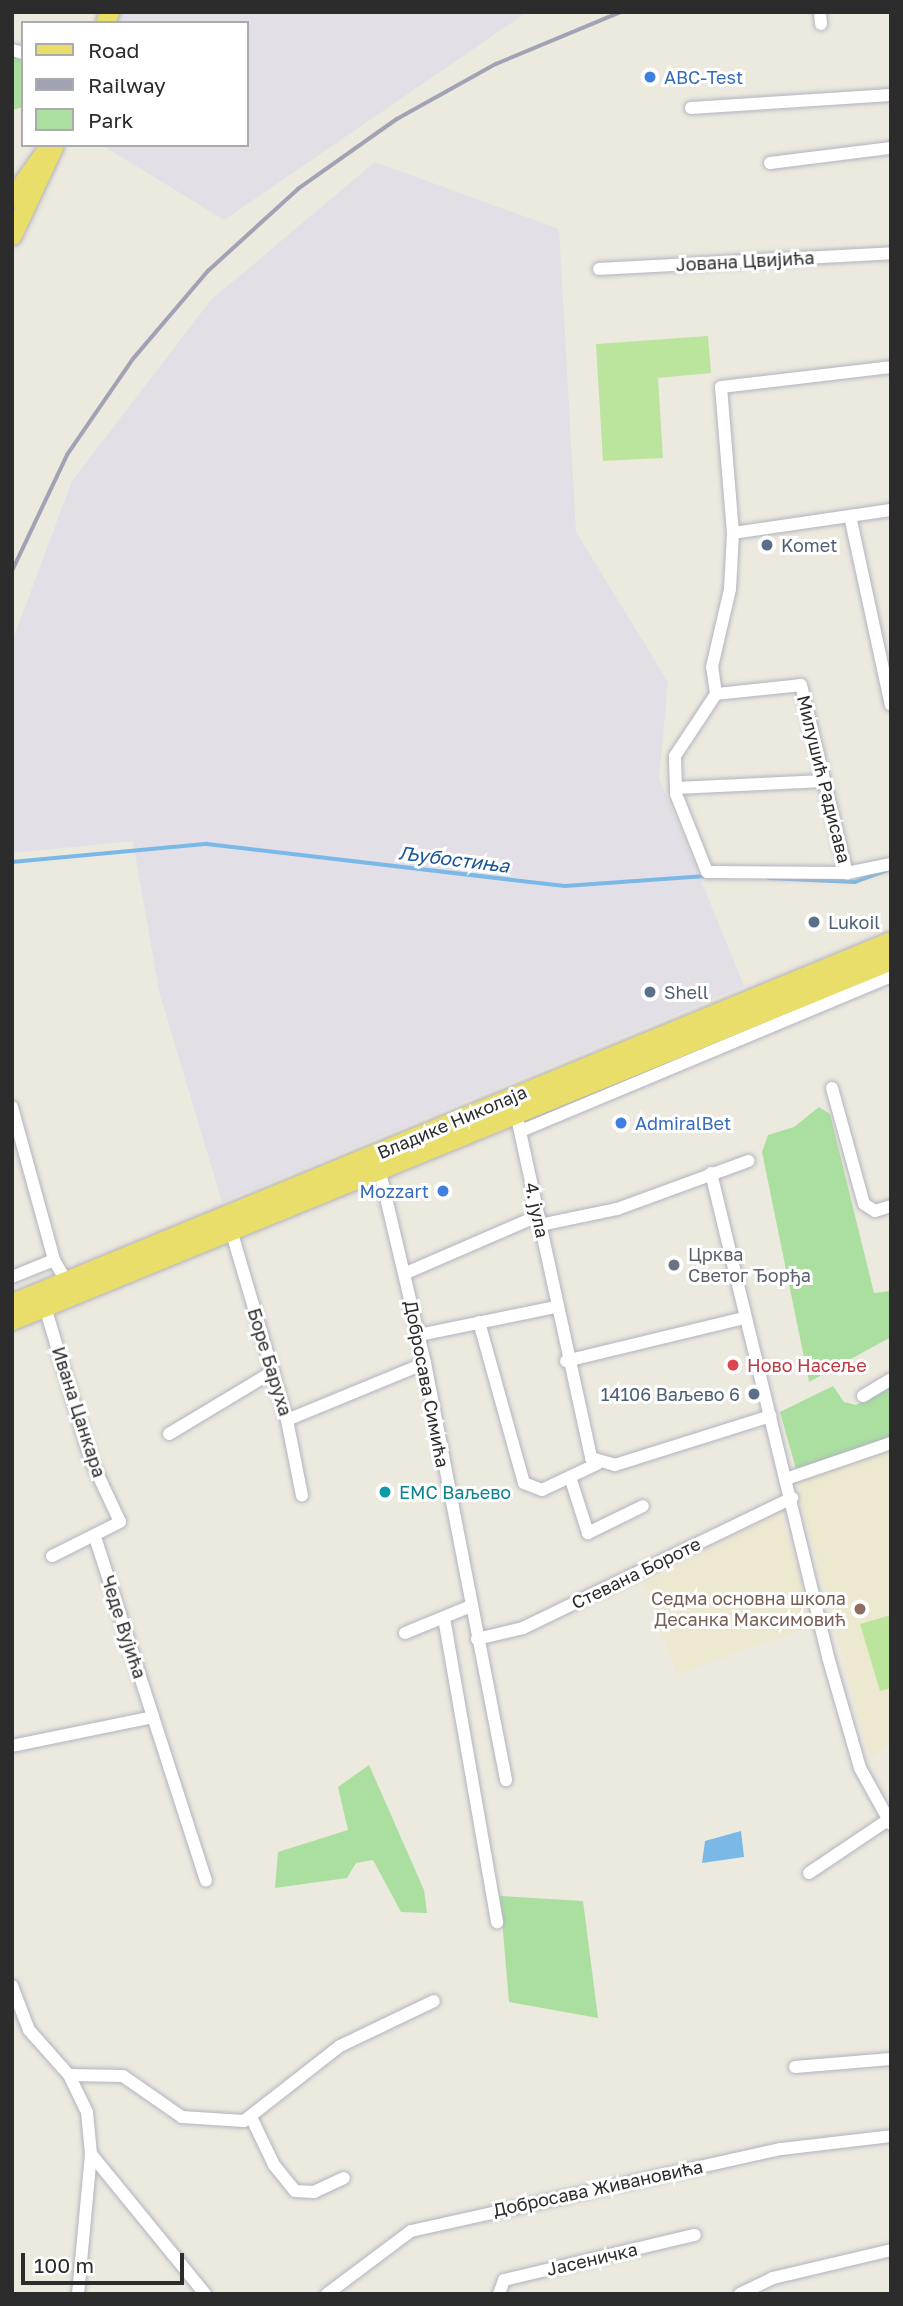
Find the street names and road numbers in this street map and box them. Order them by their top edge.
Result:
street label: Јована Цвијића [675,247,815,275]
street label: Милушић Радисава [793,693,855,865]
street label: Владике Николаја [374,1081,530,1163]
street label: 4. јула [521,1180,553,1240]
street label: Добросава Симића [400,1299,454,1469]
street label: Боре Баруха [243,1305,297,1419]
street label: Ивана Цанкара [48,1344,110,1480]
street label: Стевана Бороте [568,1532,704,1614]
street label: Чеде Вујића [97,1573,151,1681]
street label: Добросава Живановића [491,2155,705,2221]
street label: Јасеничка [544,2238,640,2280]

